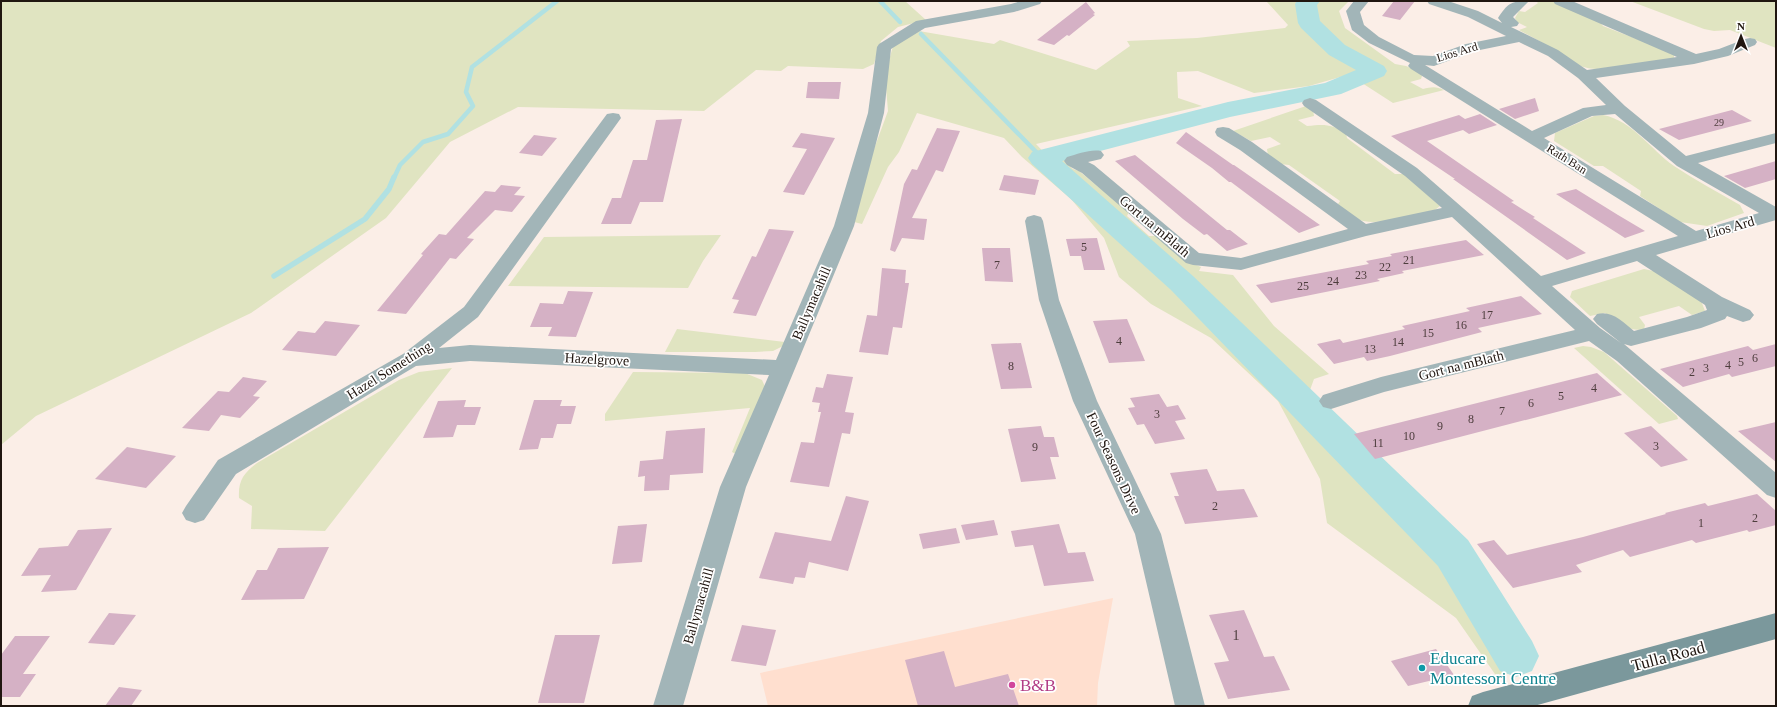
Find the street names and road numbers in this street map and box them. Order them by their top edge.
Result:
street label: Lios Ard [1435,39,1479,65]
street label: Rath Ban [1544,141,1590,177]
street label: Gort na mBlath [1116,193,1193,260]
street label: Lios Ard [1704,213,1756,241]
street label: Ballymacahill [789,264,834,342]
street label: Hazel Something [344,338,434,402]
street label: Gort na mBlath [1417,348,1505,383]
street label: Hazelgrove [564,350,630,369]
street label: Four Seasons Drive [1083,410,1144,516]
street label: Ballymacahill [680,566,717,646]
street label: Tulla Road [1629,637,1707,675]

